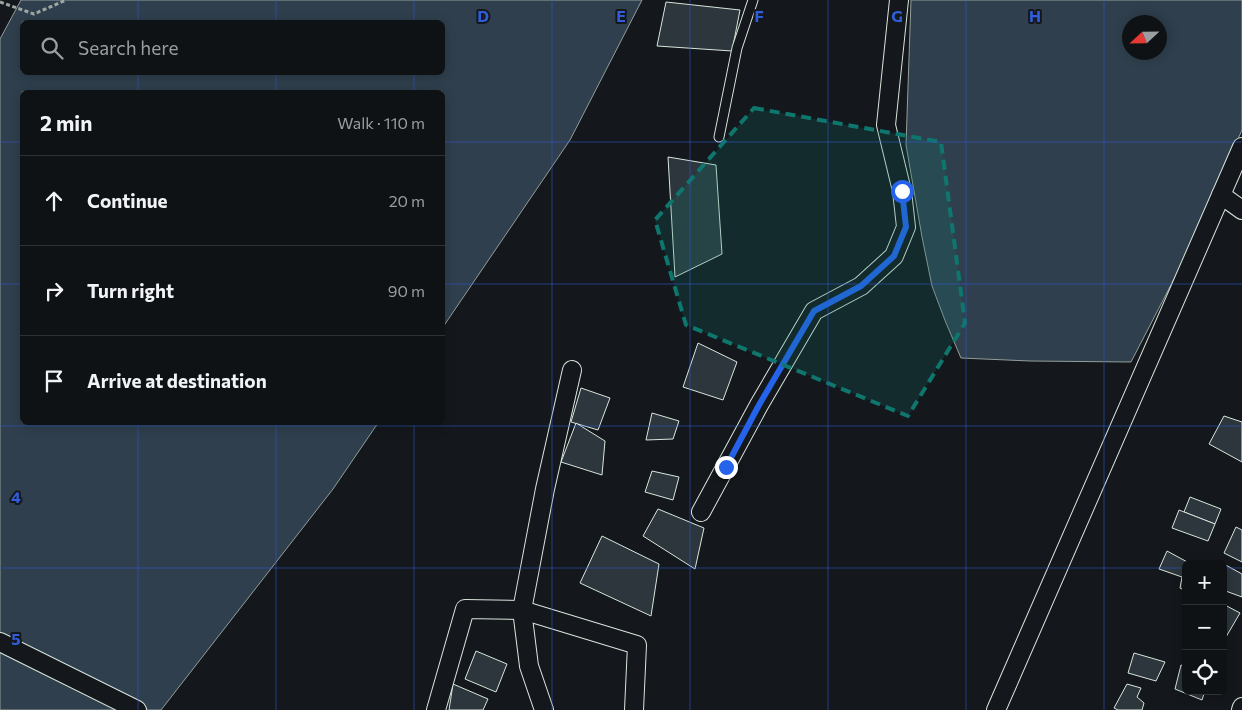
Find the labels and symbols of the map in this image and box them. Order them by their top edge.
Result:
text: D [477,6,489,25]
text: E [616,6,626,25]
text: F [754,6,764,25]
text: G [891,6,903,25]
text: H [1029,6,1041,25]
north arrow [1122,15,1167,60]
route start [891,180,914,203]
route end [715,456,738,479]
text: 4 [11,487,21,506]
text: 5 [11,629,21,648]

